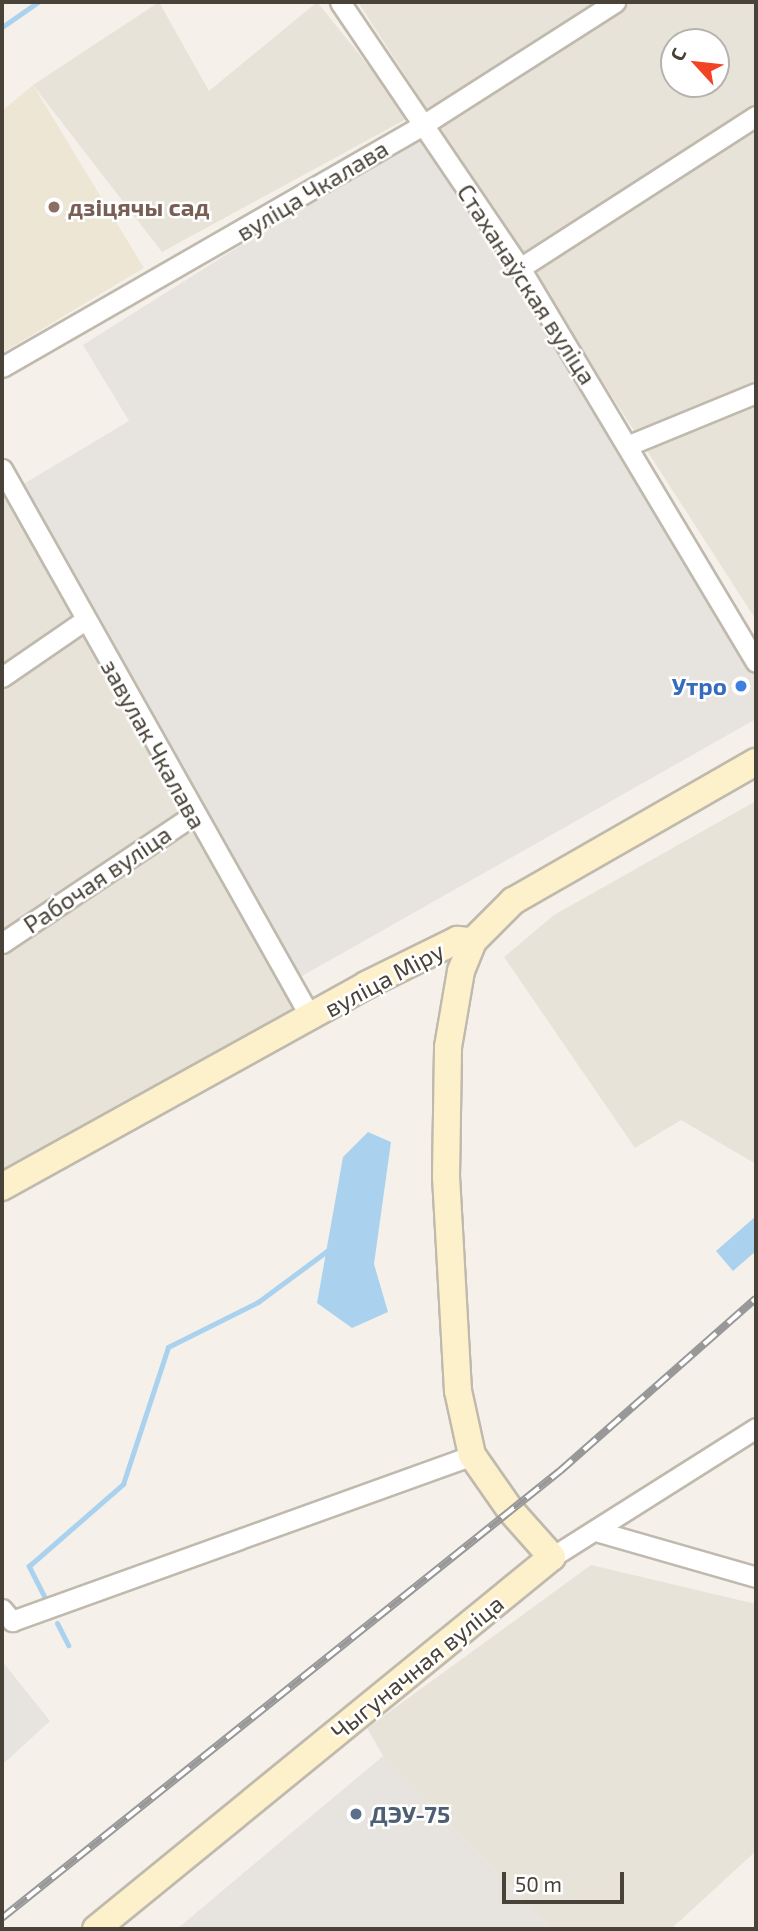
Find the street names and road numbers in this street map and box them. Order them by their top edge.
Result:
street label: вуліца Чкалава [231,133,393,247]
street label: Стаханаўская вуліца [451,178,603,390]
street label: завулак Чкалава [95,654,213,834]
street label: Рабочая вуліца [18,819,176,939]
street label: вуліца Міру [319,935,449,1023]
street label: Чыгуначная вуліца [325,1589,509,1745]

